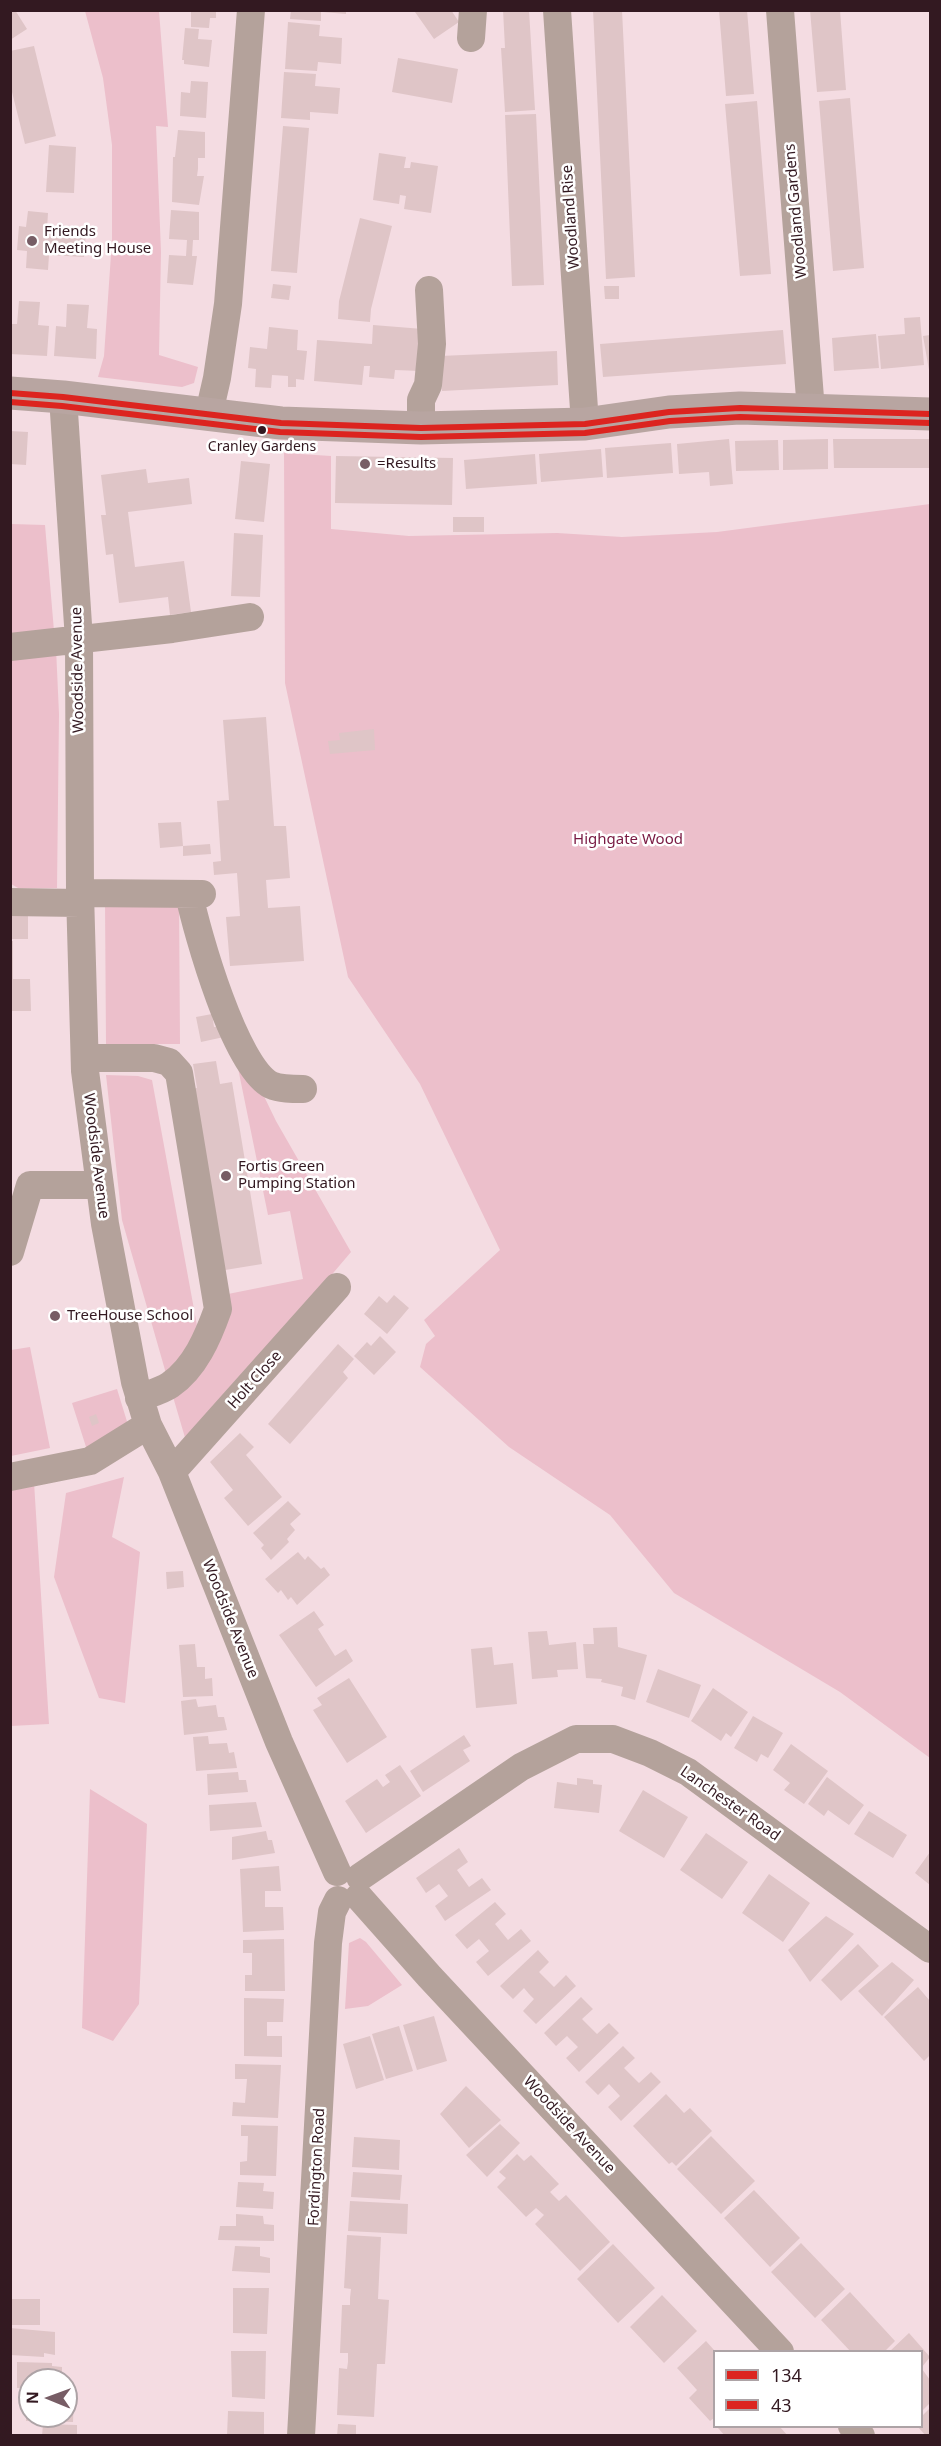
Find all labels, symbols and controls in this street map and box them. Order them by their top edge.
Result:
street label: Woodland Gardens [781,143,811,279]
street label: Woodland Rise [558,164,584,270]
place label: Friends Meeting House [44,223,151,258]
marker: Friends Meeting House [25,234,39,248]
marker: Cranley Gardens [256,424,268,436]
place label: Cranley Gardens [208,439,316,455]
place label: =Results [377,455,436,473]
marker: =Results [358,457,372,471]
street label: Woodside Avenue [68,607,88,733]
park label: Highgate Wood [573,831,683,849]
street label: Woodside Avenue [79,1092,113,1220]
place label: Fortis Green Pumping Station [238,1158,356,1193]
marker: Fortis Green Pumping Station [219,1169,233,1183]
place label: TreeHouse School [67,1307,193,1325]
marker: TreeHouse School [48,1309,62,1323]
street label: Holt Close [224,1347,286,1413]
street label: Woodside Avenue [198,1557,262,1681]
street label: Lanchester Road [677,1763,783,1845]
street label: Woodside Avenue [519,2073,619,2177]
street label: Fordington Road [305,2108,329,2226]
legend [713,2350,923,2428]
text: 134 [771,2363,802,2387]
north arrow [18,2368,78,2428]
text: N [21,2391,43,2404]
text: 43 [771,2393,792,2417]

